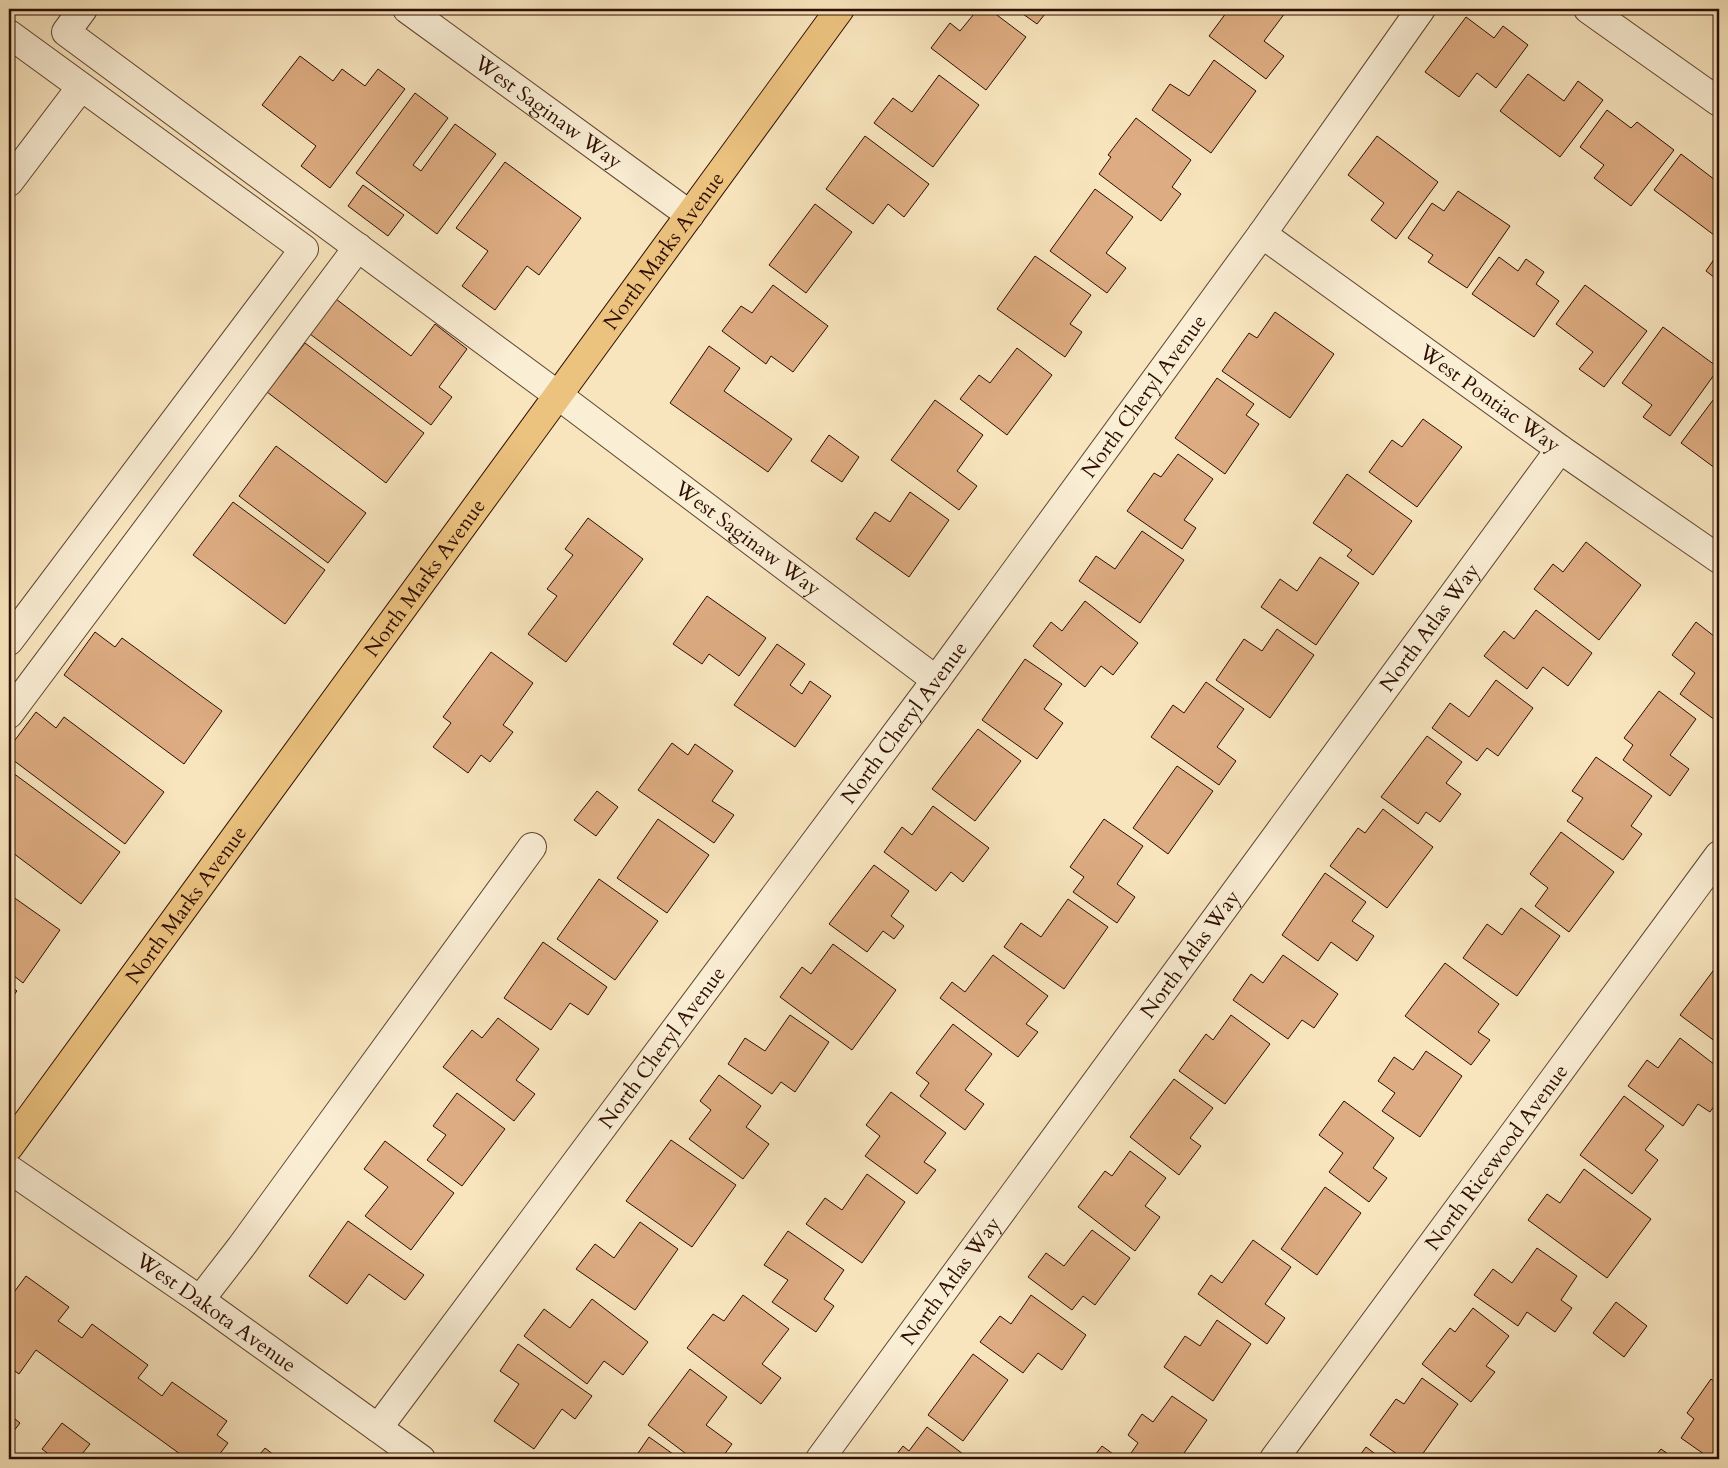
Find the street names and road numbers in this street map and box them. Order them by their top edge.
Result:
street label: West Saginaw Way [468,48,628,176]
street label: North Marks Avenue [596,166,731,336]
street label: North Cheryl Avenue [1074,308,1213,484]
street label: West Pontiac Way [1412,337,1566,459]
street label: West Saginaw Way [668,473,827,603]
street label: North Marks Avenue [357,493,492,663]
street label: North Atlas Way [1372,557,1486,698]
street label: North Cheryl Avenue [834,635,974,810]
street label: North Marks Avenue [118,820,253,990]
street label: North Atlas Way [1133,884,1247,1024]
street label: North Cheryl Avenue [592,960,732,1134]
street label: North Ricewood Avenue [1418,1058,1575,1256]
street label: North Atlas Way [894,1211,1007,1351]
street label: West Dakota Avenue [129,1245,302,1379]

